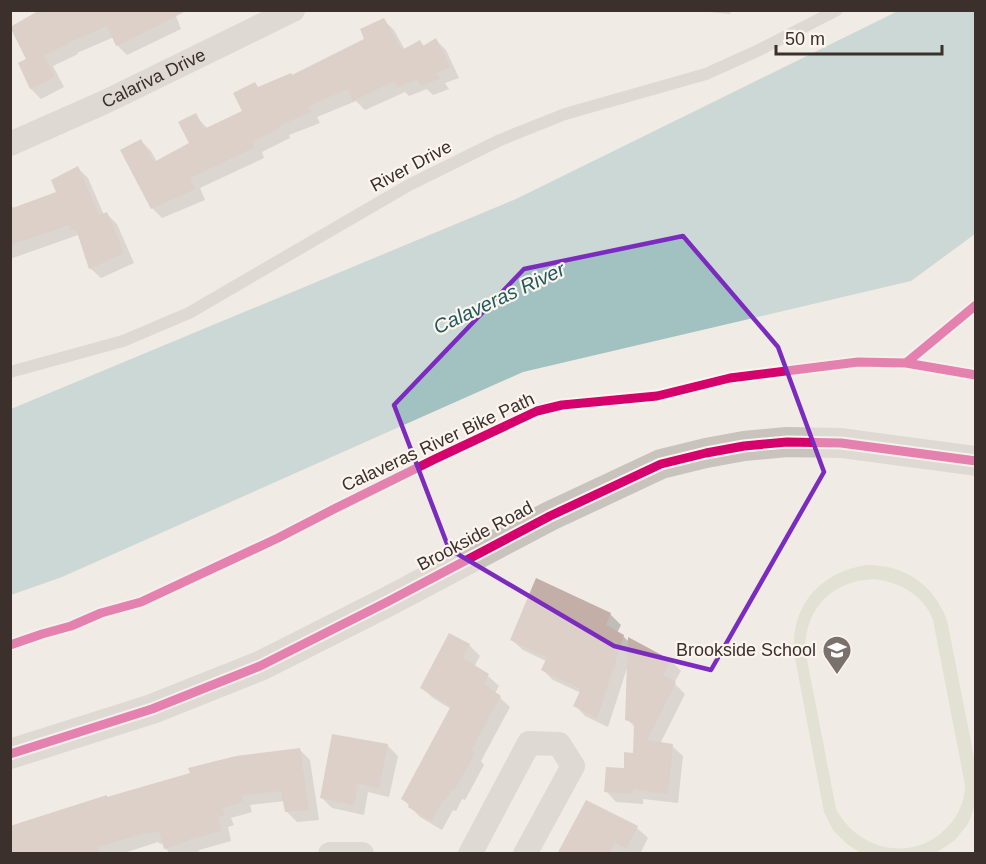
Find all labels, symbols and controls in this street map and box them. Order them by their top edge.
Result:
scale bar [776,18,942,56]
text: 50 m [785,29,825,49]
street label: Calariva Drive [98,44,209,112]
street label: River Drive [367,136,455,196]
water label: Calaveras River [430,257,569,338]
street label: Calaveras River Bike Path [339,389,537,495]
street label: Brookside Road [414,497,536,575]
school or university icon: Brookside School [821,634,853,676]
place label: Brookside School [676,640,816,660]

